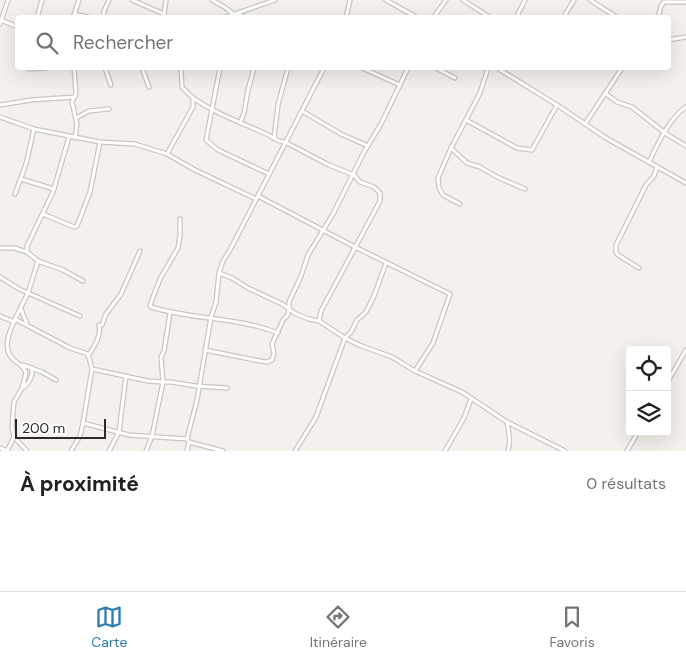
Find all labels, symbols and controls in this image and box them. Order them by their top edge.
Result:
search box [15,15,671,70]
icon: search [33,29,61,57]
text: Rechercher [73,30,173,55]
map controls [626,346,671,436]
button: locate [626,346,671,391]
button: layers [626,391,671,436]
scale bar [15,416,106,439]
text: 200 m [22,419,65,437]
text: À proximité [20,470,139,498]
text: 0 résultats [586,473,666,494]
tab: Carte [91,603,127,651]
tab: Itinéraire [310,603,367,651]
tab: Favoris [549,603,595,651]

